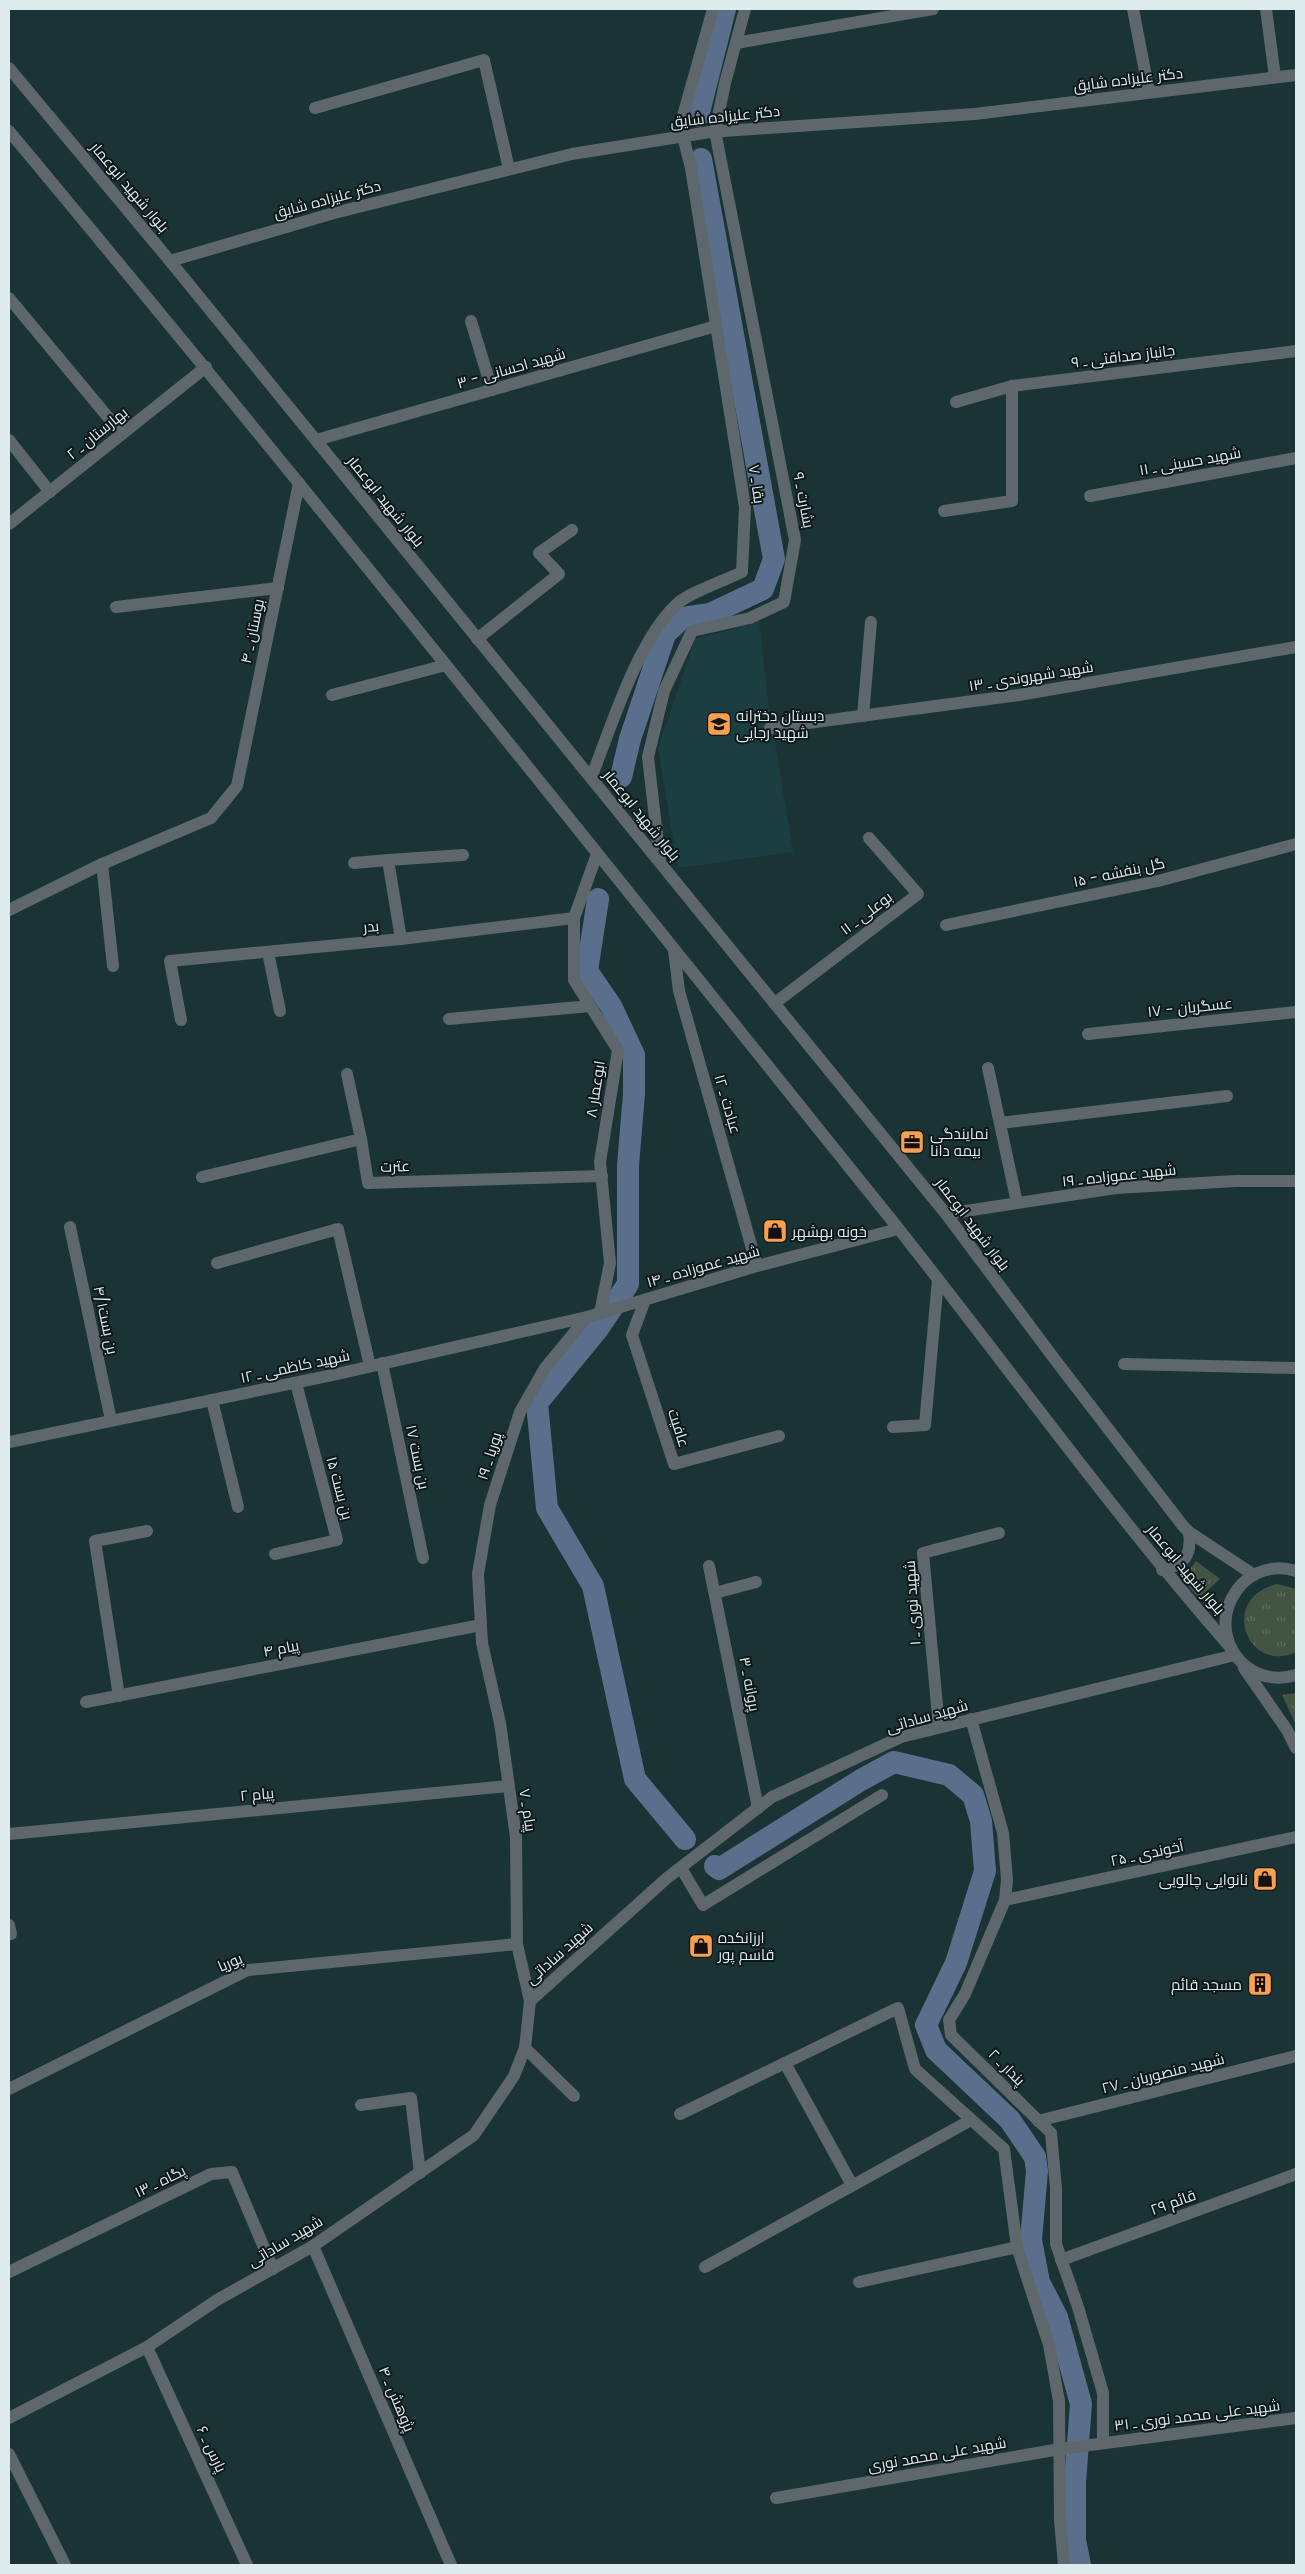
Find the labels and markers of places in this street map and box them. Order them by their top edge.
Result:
place label: دبستان دخترانه شهید رجایی [736,705,824,743]
school or university icon: دبستان دخترانه شهید رجایی [706,711,732,737]
place label: نمایندگی بیمه دانا [930,1123,988,1161]
office icon: نمایندگی بیمه دانا [899,1129,925,1155]
shop icon: خونه بهشهر [762,1218,788,1244]
place label: خونه بهشهر [791,1221,867,1242]
shop icon: نانوایی چالویی [1252,1866,1278,1892]
place label: نانوایی چالویی [1159,1869,1248,1890]
place label: ارزانکده قاسم پور [717,1927,774,1965]
shop icon: ارزانکده قاسم پور [688,1933,714,1959]
building icon: مسجد قائم [1247,1971,1273,1997]
place label: مسجد قائم [1171,1974,1242,1995]

